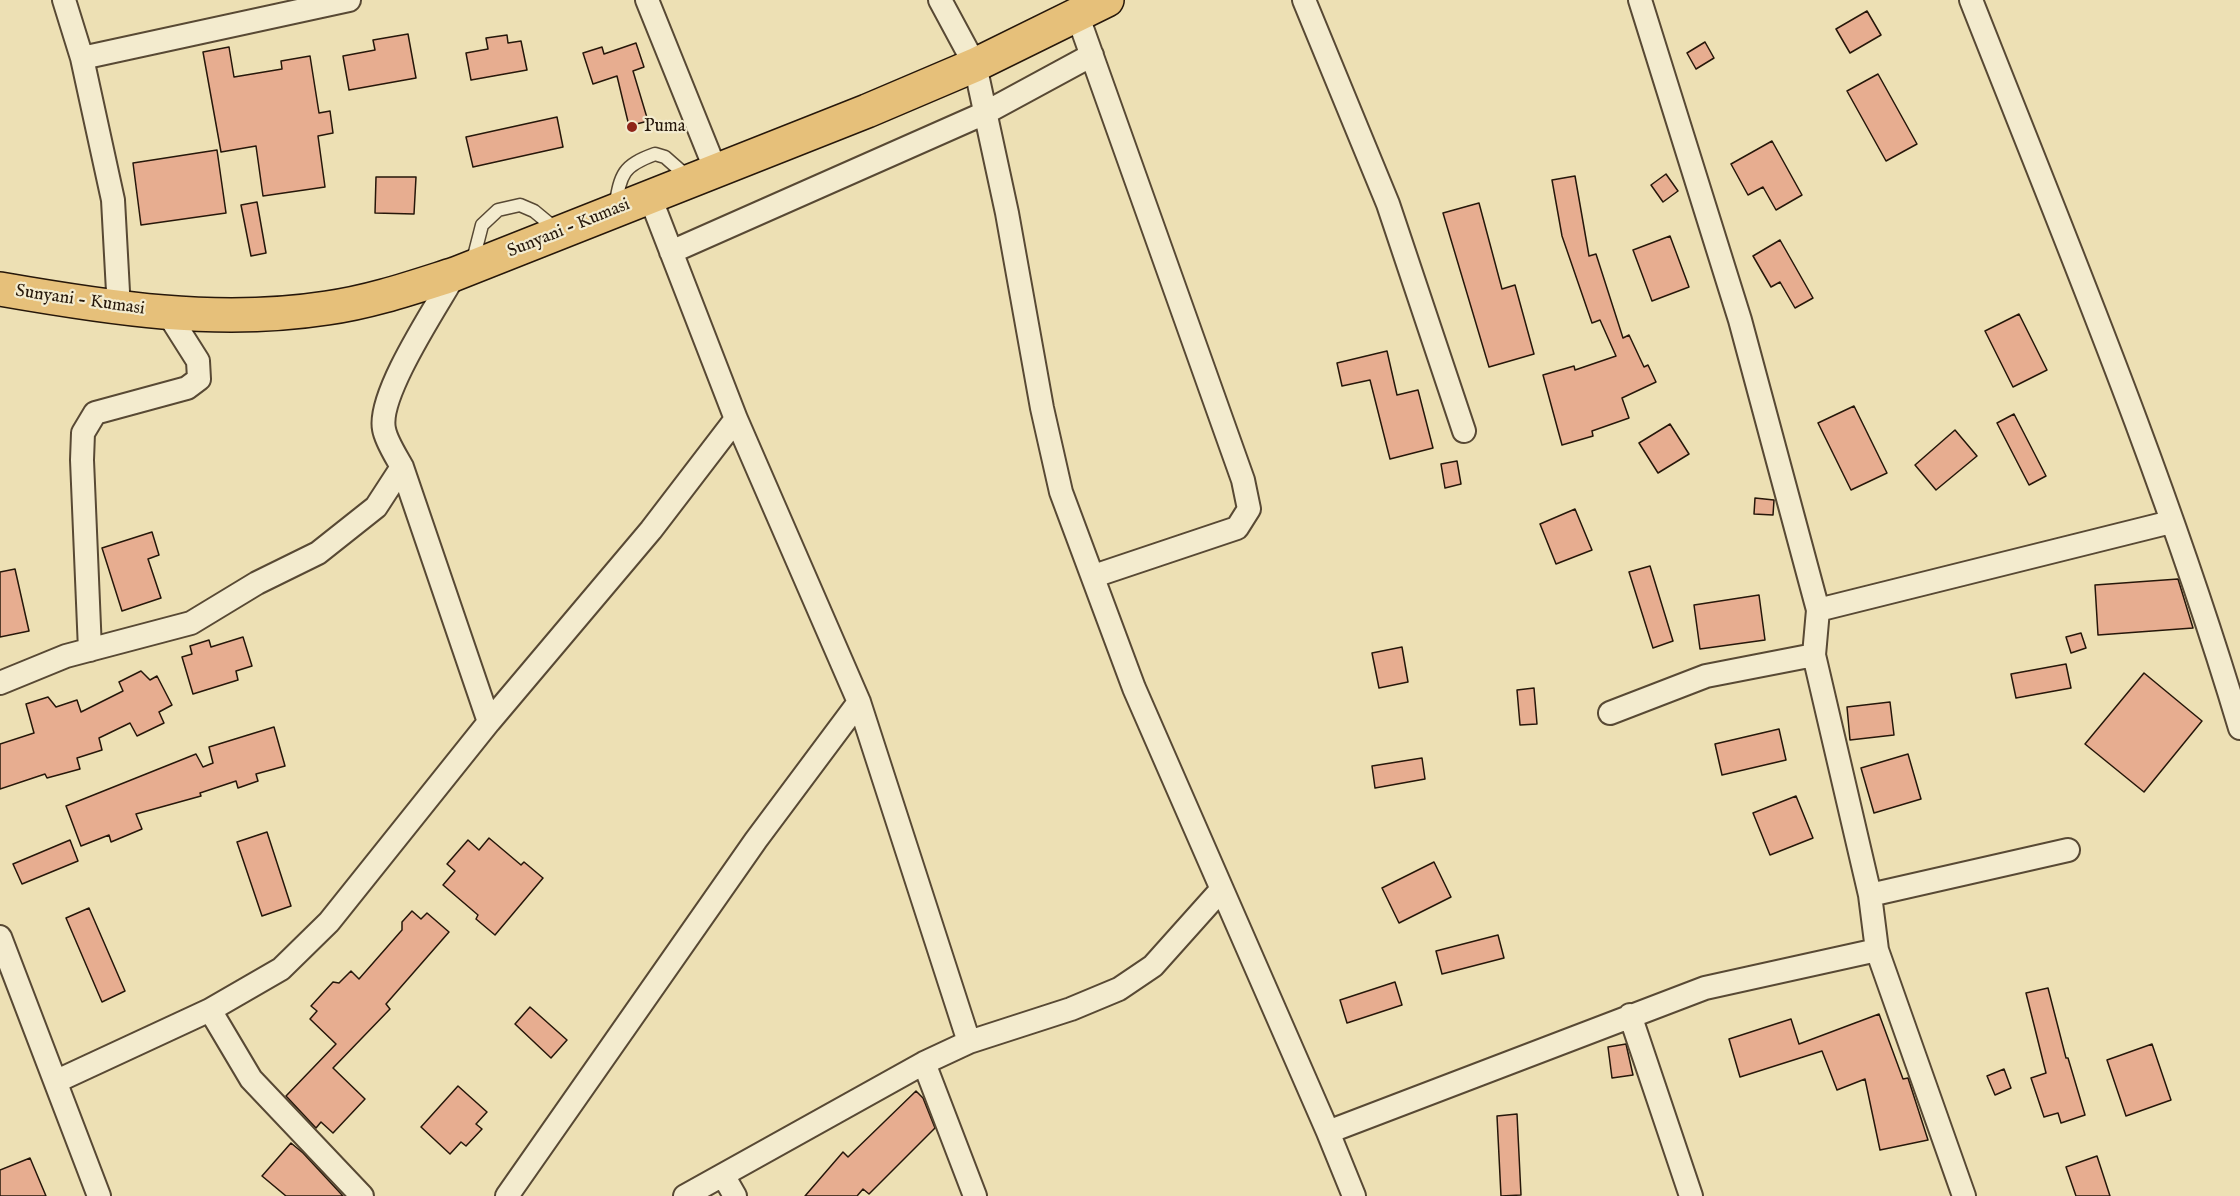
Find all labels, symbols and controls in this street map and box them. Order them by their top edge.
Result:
place label: Puma [644,116,685,138]
marker: Puma [625,120,639,134]
street label: Sunyani - Kumasi [505,195,633,263]
street label: Sunyani - Kumasi [14,281,146,321]

